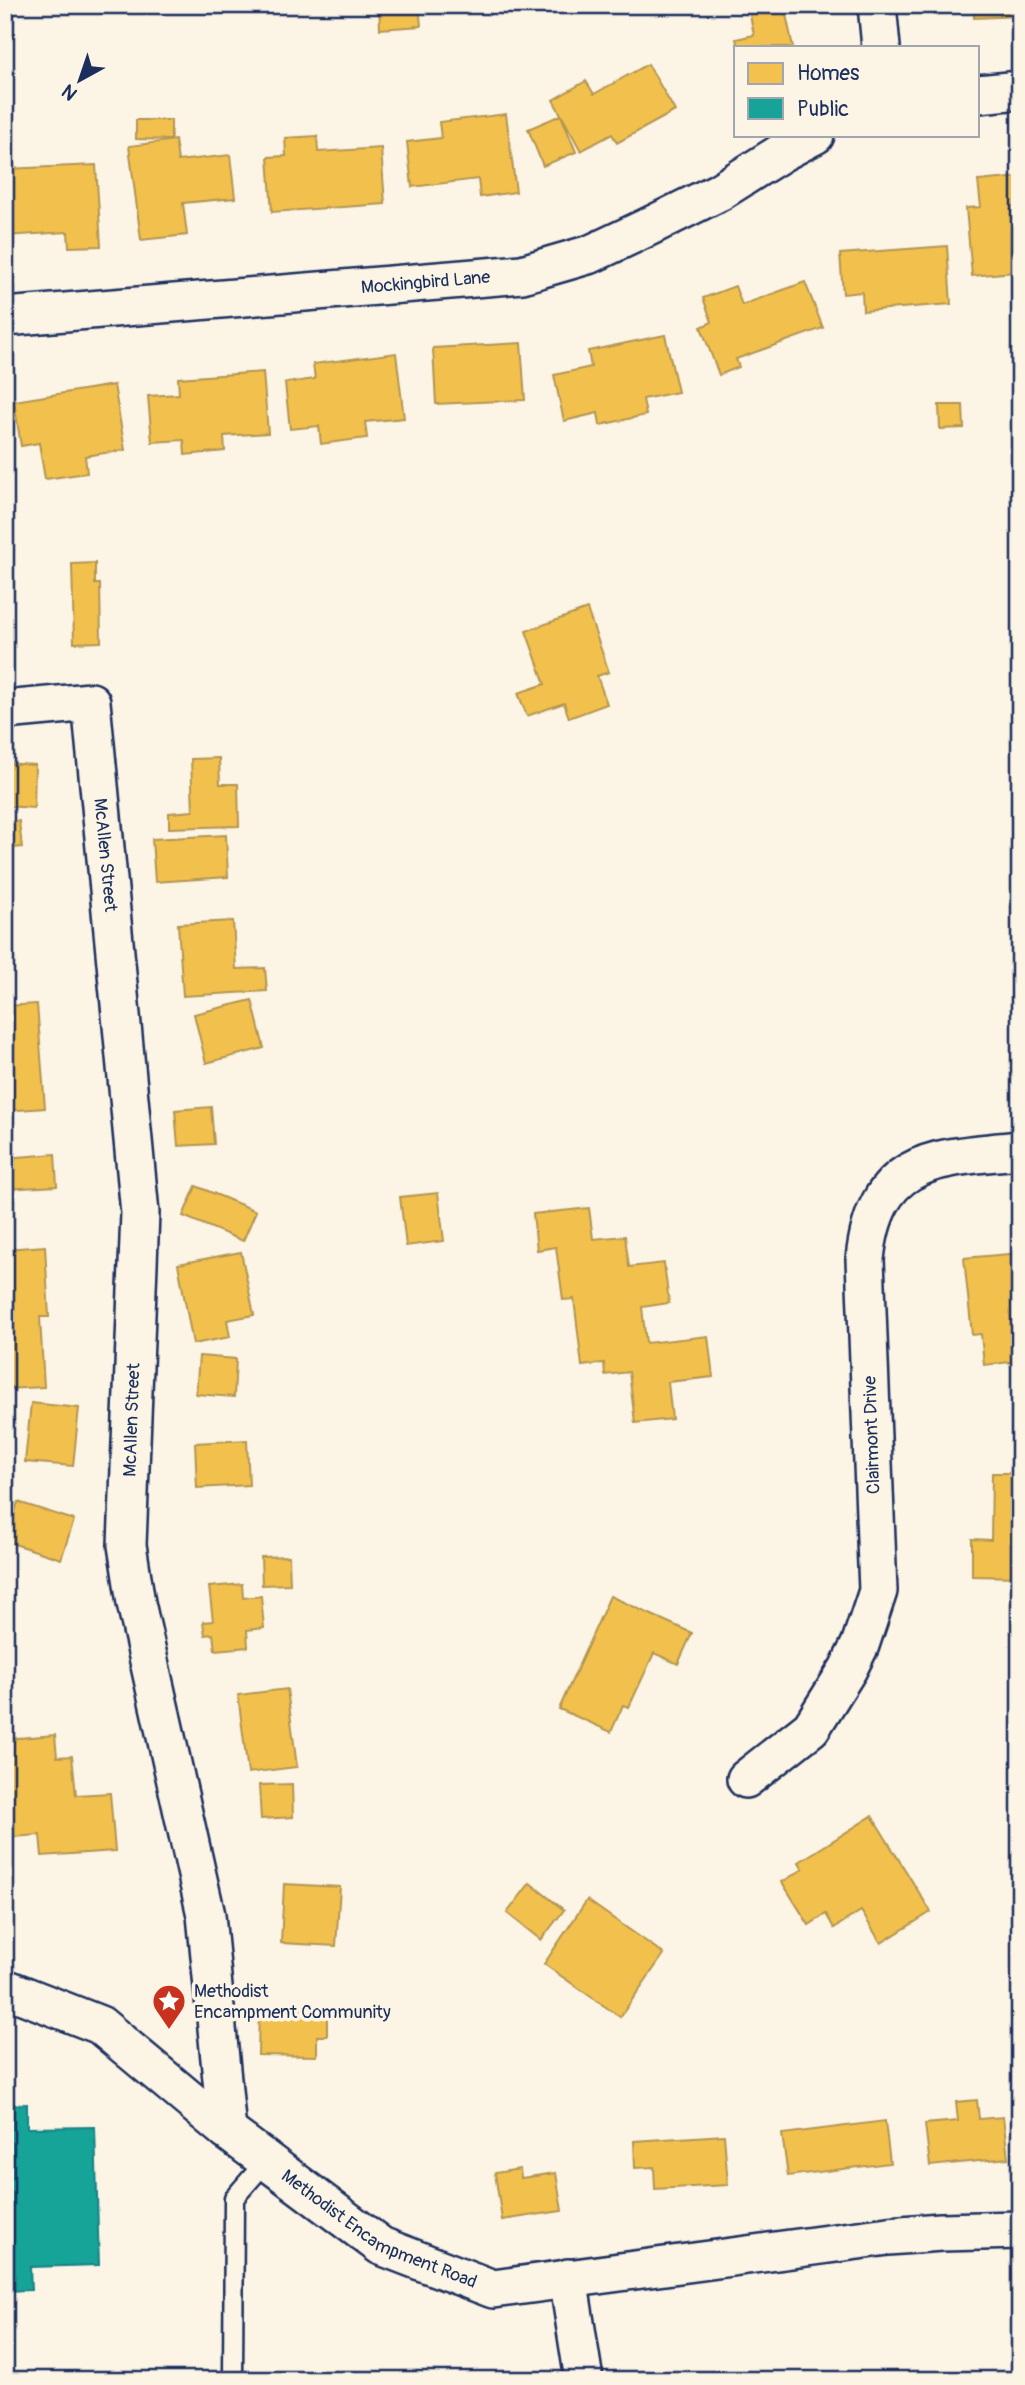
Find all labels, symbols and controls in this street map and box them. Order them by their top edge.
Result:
north arrow [46,46,116,116]
legend [734,46,979,136]
text: Homes [797,60,860,87]
text: N [57,79,82,106]
text: Public [797,96,849,123]
street label: Mockingbird Lane [360,265,491,299]
street label: McAllen Street [89,797,123,913]
street label: McAllen Street [119,1362,146,1477]
street label: Clairmont Drive [858,1375,886,1495]
place label: Methodist Encampment Community [194,1980,391,2024]
place icon: Methodist Encampment Community [150,1982,188,2031]
street label: Methodist Encampment Road [277,2164,480,2293]

